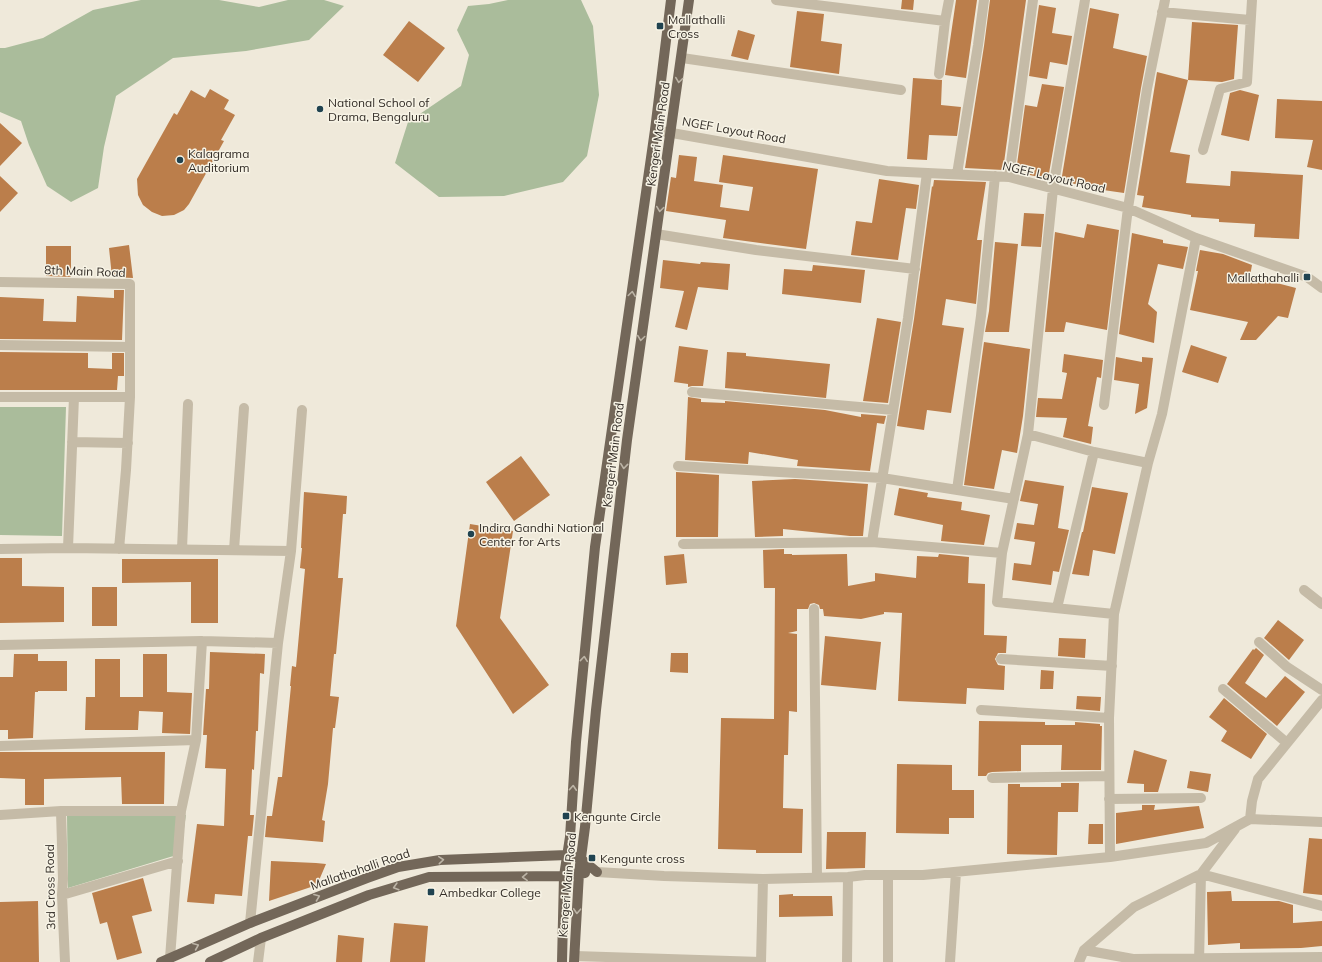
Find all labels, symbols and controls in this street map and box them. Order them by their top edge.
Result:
place label: Mallathalli Cross [668,12,726,41]
marker: Mallathalli Cross [655,21,665,31]
one-way arrow [675,77,684,83]
street label: Kengeri Main Road [643,81,673,187]
place label: National School of Drama, Bengaluru [328,95,430,124]
marker: National School of Drama, Bengaluru [315,104,325,114]
street label: NGEF Layout Road [681,113,787,147]
place label: Kalagrama Auditorium [188,146,249,175]
marker: Kalagrama Auditorium [175,155,185,165]
street label: NGEF Layout Road [1001,158,1107,196]
one-way arrow [656,206,665,212]
street label: 8th Main Road [44,262,126,280]
place label: Mallathahalli [1227,270,1299,285]
marker: Mallathahalli [1302,272,1312,282]
one-way arrow [627,291,636,297]
one-way arrow [637,334,646,341]
street label: Kengeri Main Road [599,402,627,508]
one-way arrow [620,463,629,469]
place label: Indira Gandhi National Center for Arts [479,520,604,549]
marker: Indira Gandhi National Center for Arts [466,529,476,539]
one-way arrow [580,656,589,662]
one-way arrow [569,785,578,791]
place label: Kengunte Circle [574,809,661,824]
marker: Kengunte Circle [561,811,571,821]
street label: Kengeri Main Road [555,832,579,938]
street label: 3rd Cross Road [42,844,58,930]
street label: Mallathahalli Road [308,845,412,893]
place label: Kengunte cross [600,851,685,866]
marker: Kengunte cross [587,853,597,863]
one-way arrow [438,856,444,865]
one-way arrow [522,873,528,881]
one-way arrow [393,882,400,891]
place label: Ambedkar College [439,885,541,900]
marker: Ambedkar College [426,887,436,897]
one-way arrow [313,894,320,902]
one-way arrow [572,908,581,914]
one-way arrow [192,943,200,951]

